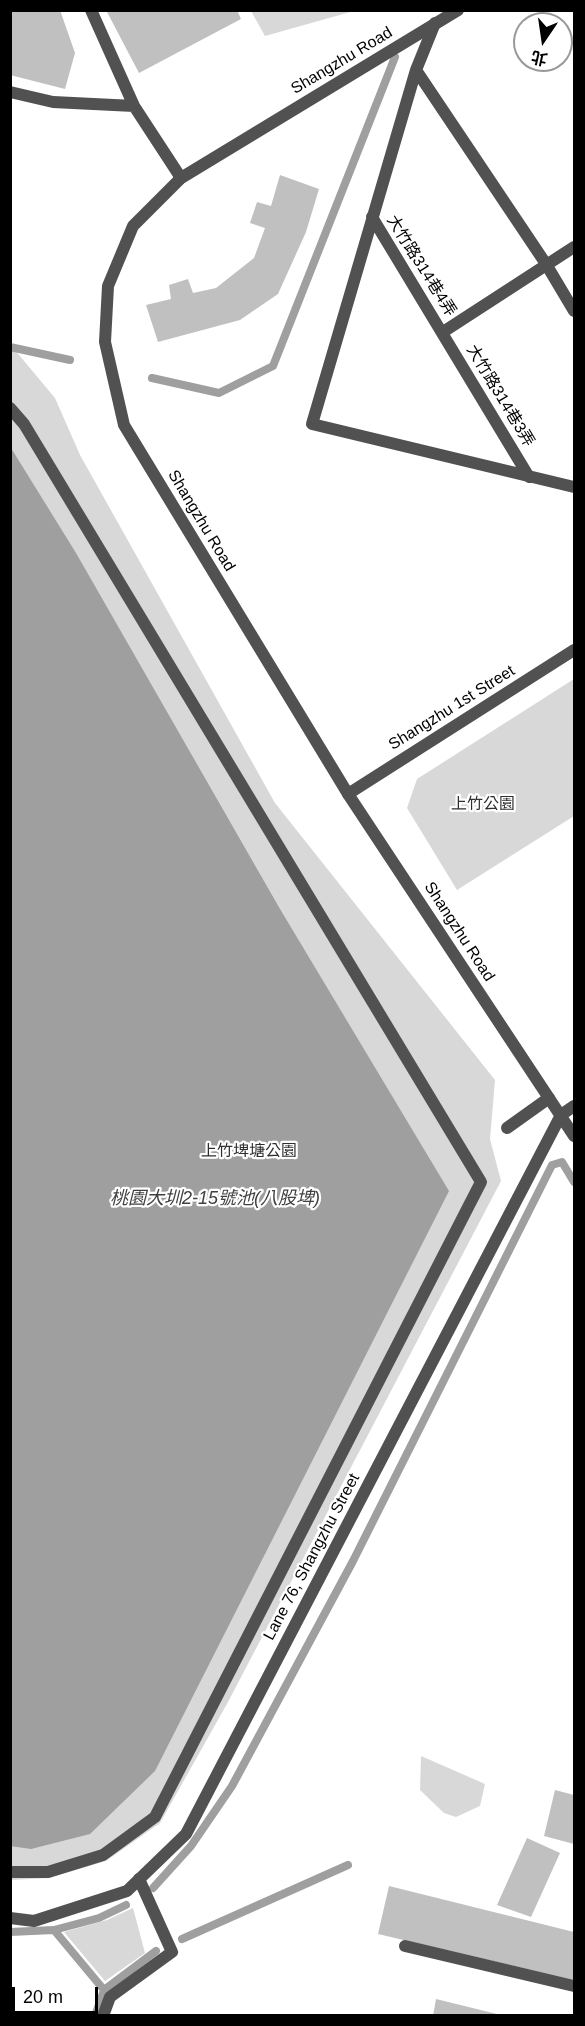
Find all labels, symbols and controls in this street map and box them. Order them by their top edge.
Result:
north arrow [513,12,573,72]
street label: Shangzhu Road [288,23,396,99]
text: 北 [530,48,549,68]
street label: 大竹路314巷4弄 [382,212,460,320]
street label: 大竹路314巷3弄 [462,342,538,450]
street label: Shangzhu Road [163,467,239,575]
street label: Shangzhu 1st Street [385,661,519,755]
park label: 上竹公園 [451,795,515,815]
street label: Shangzhu Road [420,879,498,985]
park label: 上竹埤塘公園 [201,1142,297,1162]
water label: 桃園大圳2-15號池(八股埤) [110,1188,320,1210]
street label: Lane 76, Shangzhu Street [260,1470,364,1644]
scale bar [15,1975,100,2013]
text: 20 m [23,1987,63,2007]

